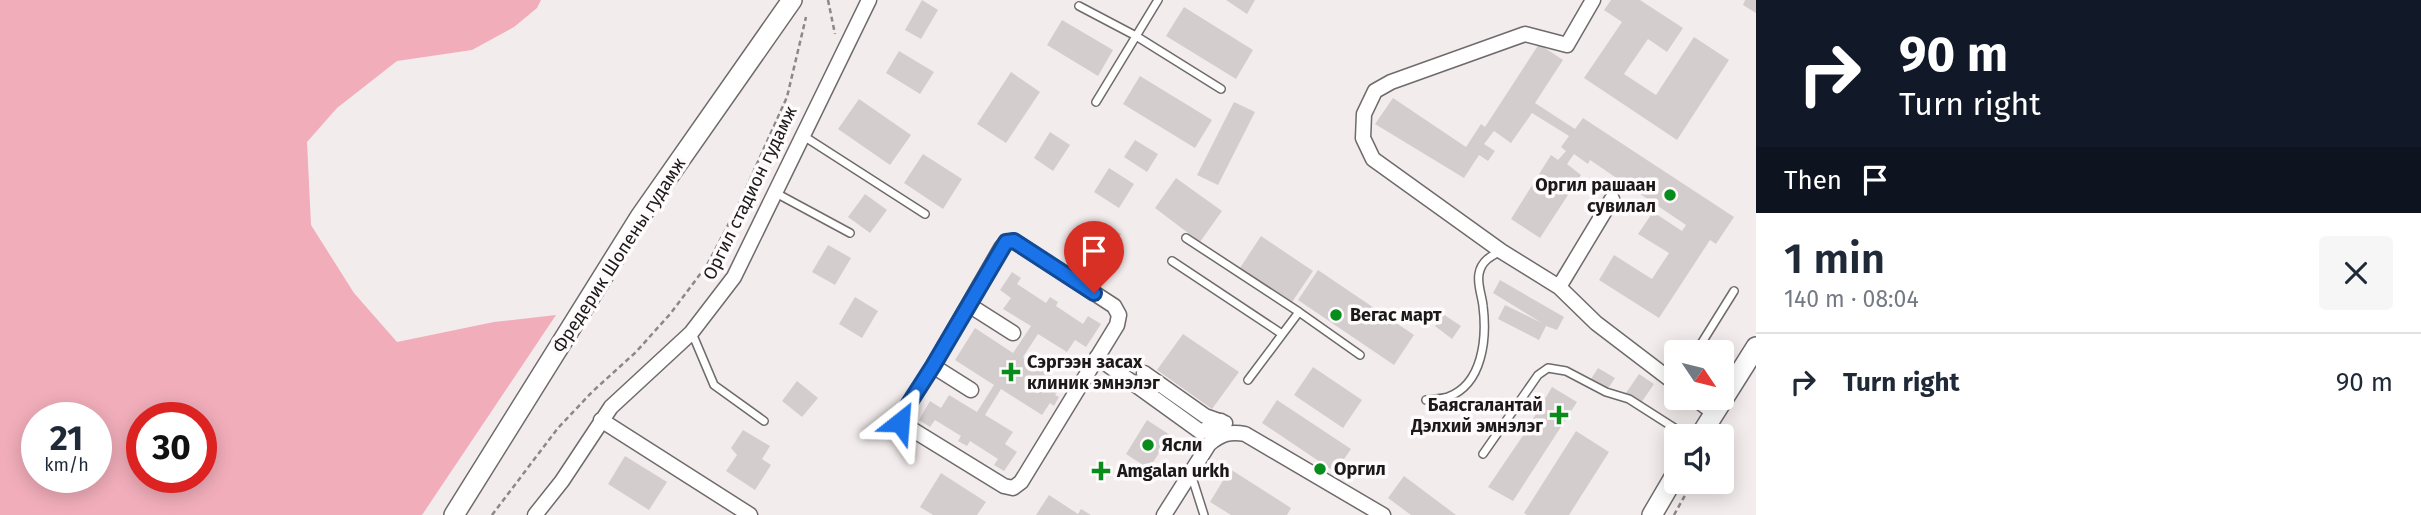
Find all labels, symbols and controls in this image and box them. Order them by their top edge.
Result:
text: 90 m [1899,25,2008,84]
icon: right [1784,28,1875,119]
text: Turn right [1899,85,2041,123]
street label: Оргил стадион гудамж [698,102,802,283]
street label: Фредерик Шопены гудамж [548,153,690,357]
icon: arrive [1856,161,1894,199]
text: Then [1784,165,1842,196]
place label: Оргил рашаан сувилал [1535,174,1656,217]
marker: Оргил рашаан сувилал [1662,187,1678,203]
pin [1064,221,1124,293]
icon: arrive [1075,232,1113,270]
text: 1 min [1784,234,1885,284]
button: close [2319,236,2393,310]
text: 140 m · 08:04 [1784,285,1919,313]
place label: Вегас март [1350,304,1442,326]
marker: Вегас март [1328,307,1344,323]
north arrow [1664,340,1734,410]
map controls [1664,340,1734,494]
place label: Сэргээн засах клиник эмнэлэг [1027,351,1160,394]
marker: Сэргээн засах клиник эмнэлэг [1001,362,1021,382]
icon: right [1784,363,1822,401]
text: Turn right [1843,367,1960,398]
text: 90 m [2336,367,2393,398]
position arrow [863,385,937,459]
place label: Баясгалантай Дэлхий эмнэлэг [1410,394,1543,437]
speed limit sign: 30 [126,402,217,493]
marker: Баясгалантай Дэлхий эмнэлэг [1549,405,1569,425]
text: 21 [50,417,83,459]
button: sound [1664,424,1734,494]
place label: Ясли [1162,434,1202,456]
marker: Ясли [1140,437,1156,453]
text: km/h [44,454,89,476]
place label: Оргил [1334,458,1386,480]
place label: Amgalan urkh [1116,460,1230,482]
marker: Amgalan urkh [1091,461,1111,481]
marker: Оргил [1312,461,1328,477]

